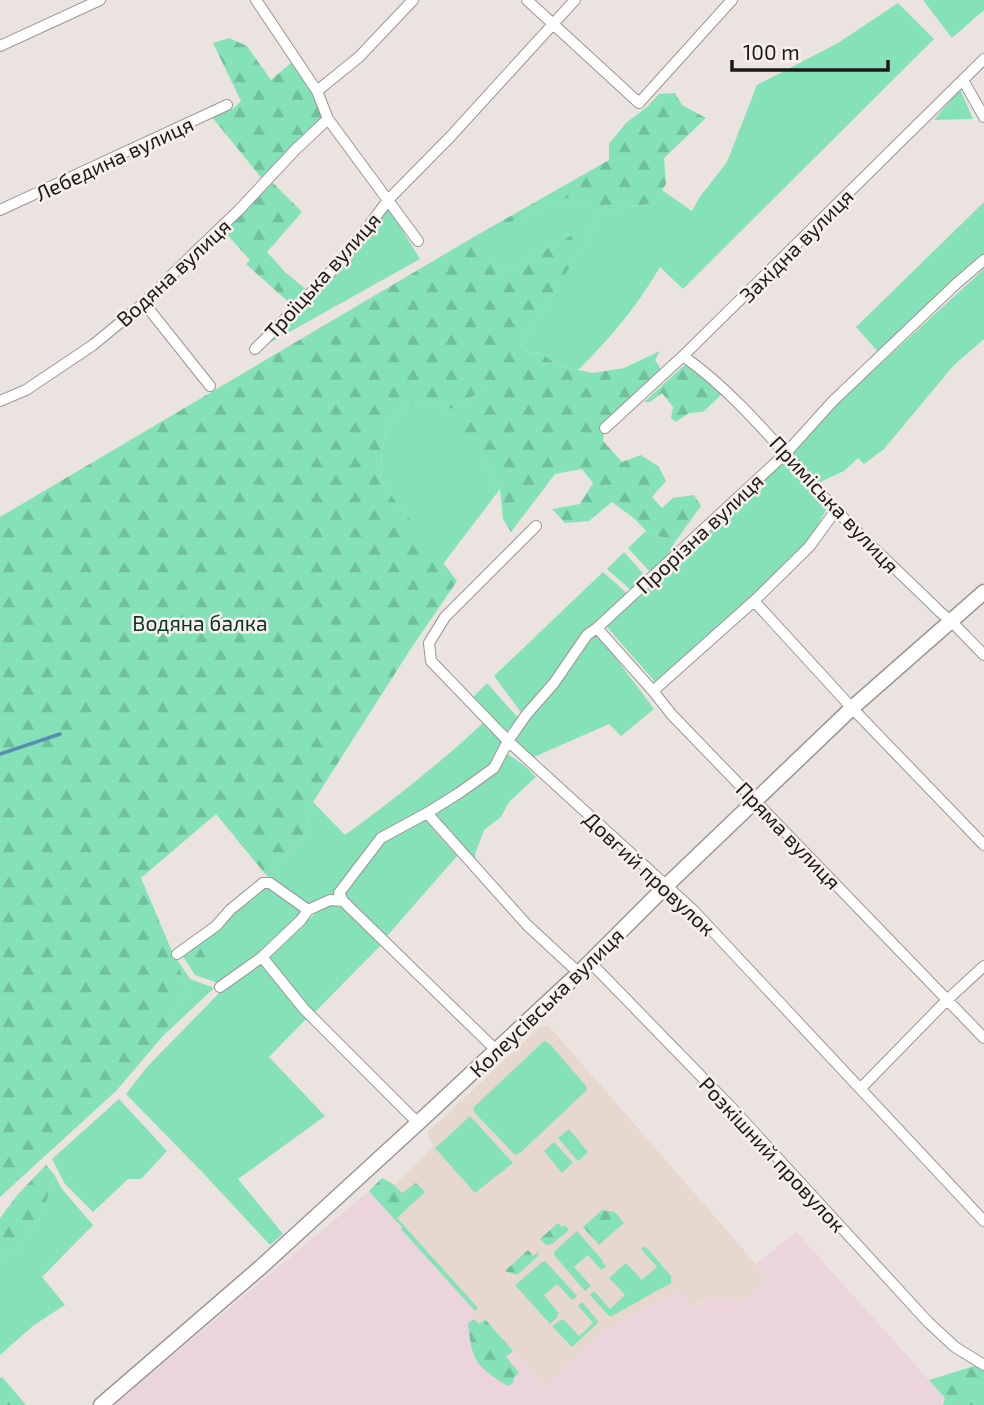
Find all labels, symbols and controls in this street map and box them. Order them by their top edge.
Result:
scale bar [732,28,888,72]
text: 100 m [743,39,800,64]
street label: Лебедина вулиця [31,110,197,206]
street label: Західна вулиця [734,183,859,308]
street label: Троїцька вулиця [259,207,386,344]
street label: Водяна вулиця [111,213,236,332]
street label: Приміська вулиця [764,430,905,578]
street label: Прорізна вулиця [630,468,768,599]
park label: Водяна балка [132,610,268,635]
street label: Пряма вулиця [731,776,846,895]
street label: Довгий провулок [578,806,721,941]
street label: Колеусівська вулиця [464,922,629,1083]
street label: Розкішний провулок [694,1071,851,1237]

